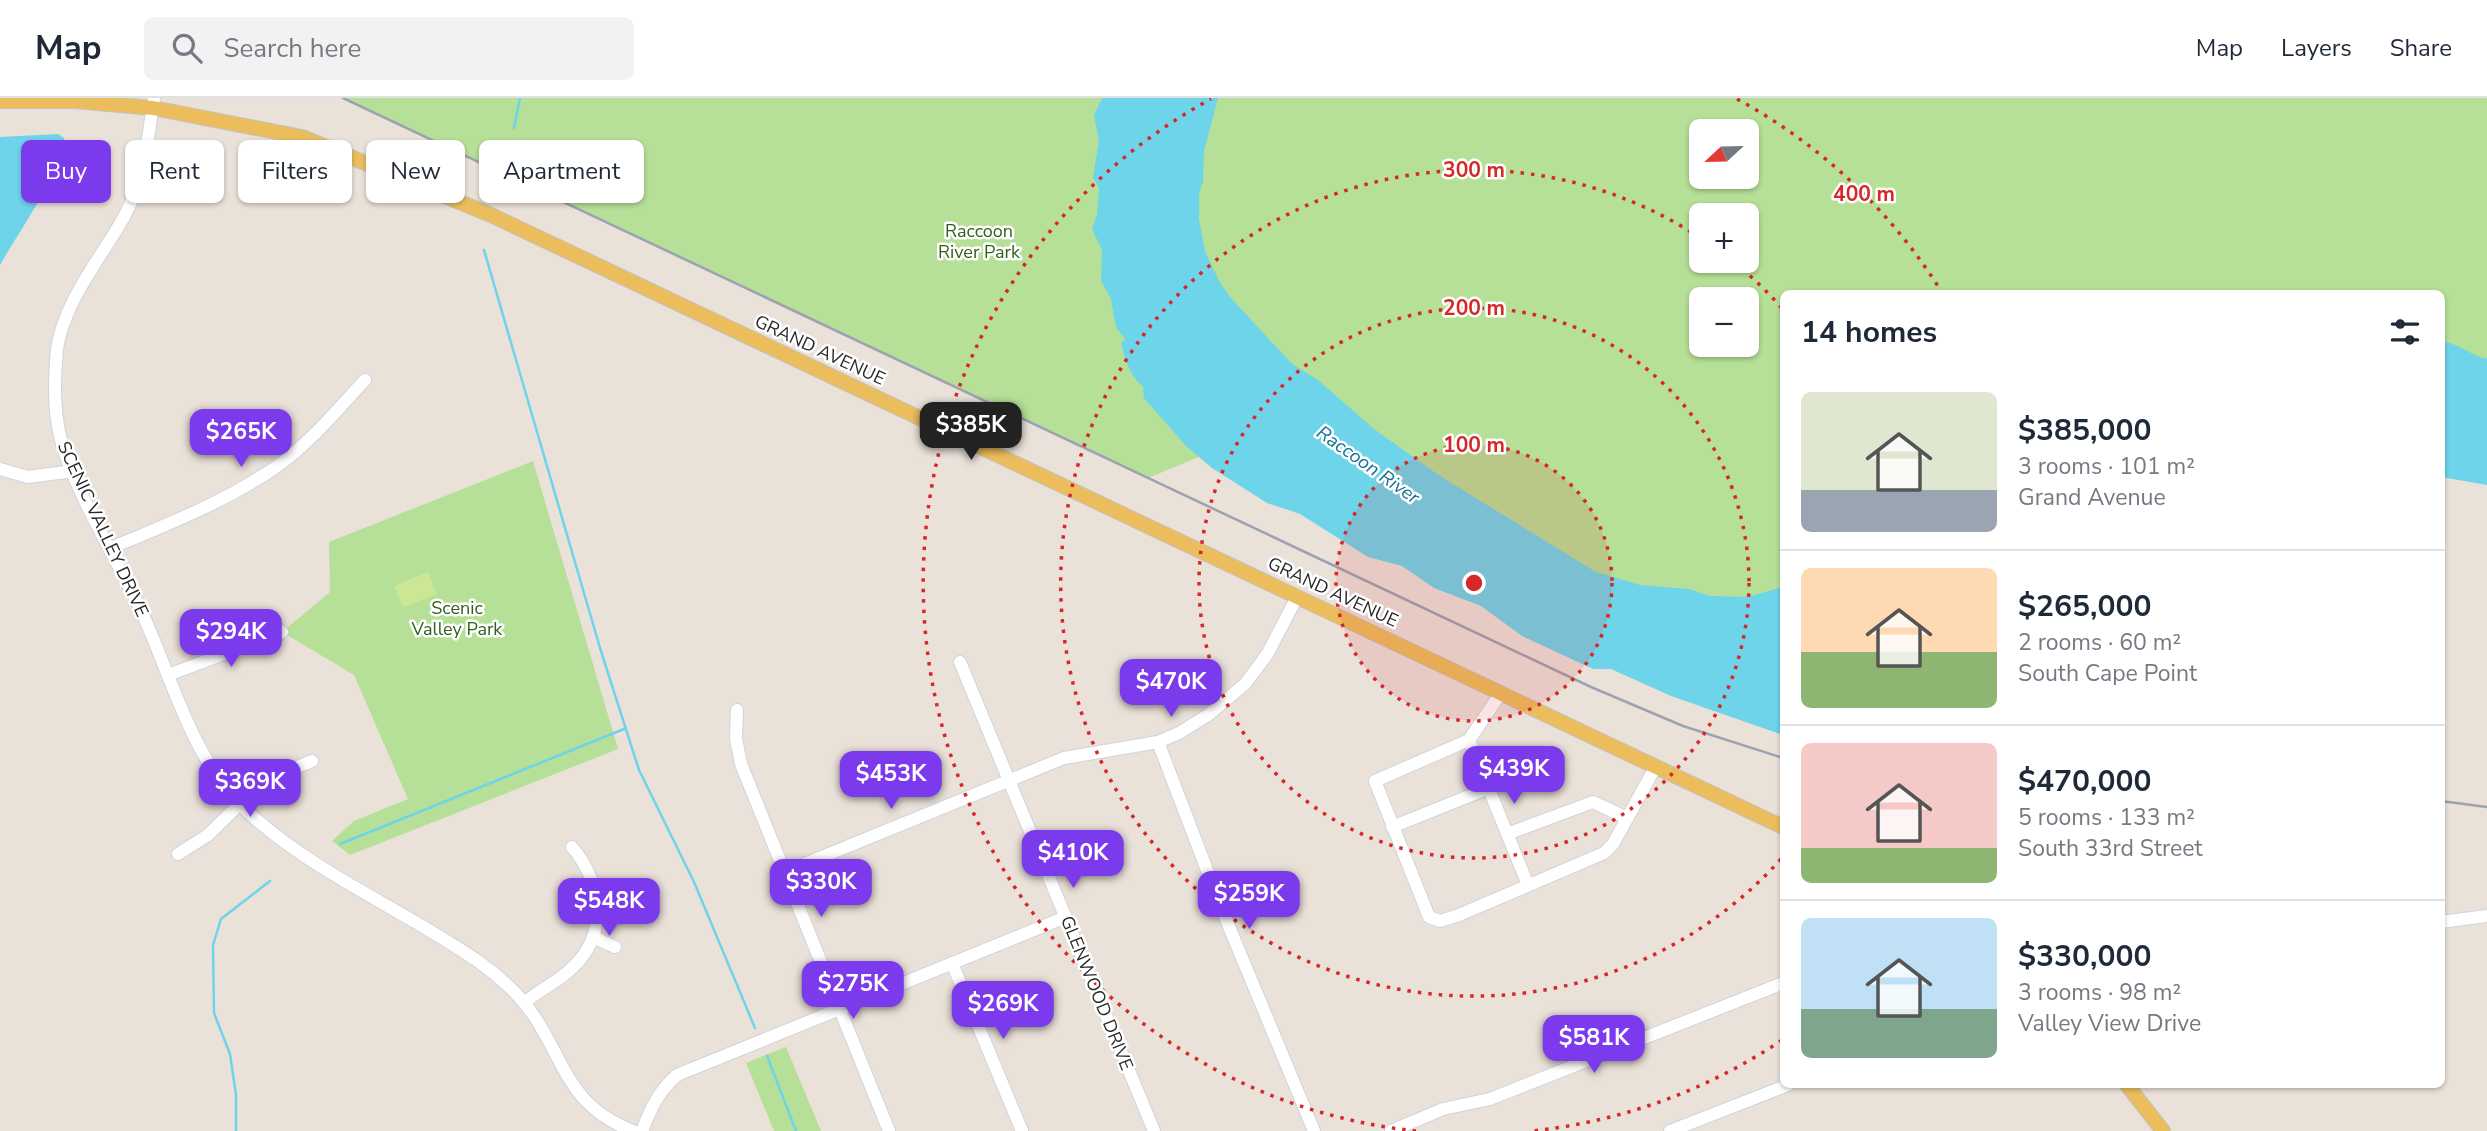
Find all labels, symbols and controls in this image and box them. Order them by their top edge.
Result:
search box [144,17,634,80]
text: Map [35,26,102,71]
icon: search [168,29,206,67]
text: Search here [224,31,361,66]
text: Map [2196,32,2243,64]
text: Layers [2281,32,2352,64]
text: Share [2390,32,2452,64]
north arrow [1689,119,1759,189]
map controls [1689,119,1759,357]
chip: Buy [21,140,111,203]
chip: Rent [125,140,224,203]
chip: Filters [238,140,352,203]
chip: New [366,140,465,203]
chip: Apartment [479,140,644,203]
text: 300 m [1443,156,1505,184]
text: 400 m [1833,180,1895,208]
button: + [1689,203,1759,273]
park label: Raccoon River Park [938,219,1021,264]
button: − [1689,287,1759,357]
text: 200 m [1443,294,1505,322]
street label: GRAND AVENUE [751,309,889,391]
text: 14 homes [1801,312,1937,353]
icon: filters [2386,313,2424,351]
pin: $385K [922,402,1020,462]
text: $385K [936,409,1006,440]
pin: $265K [192,410,290,469]
text: $385,000 [2018,410,2151,451]
text: $265K [206,416,276,447]
water label: Raccoon River [1311,420,1426,511]
icon: home [1857,420,1941,504]
text: 100 m [1443,431,1505,459]
street label: SCENIC VALLEY DRIVE [52,437,154,621]
text: 3 rooms · 101 m² [2018,451,2195,482]
text: Grand Avenue [2018,482,2166,513]
street label: GRAND AVENUE [1264,551,1402,633]
centre of rings [1462,571,1486,595]
text: $265,000 [2018,586,2151,627]
park label: Scenic Valley Park [411,596,503,641]
icon: home [1857,596,1941,680]
pin: $294K [182,610,280,669]
text: $294K [196,616,266,647]
text: 2 rooms · 60 m² [2018,627,2181,658]
text: South Cape Point [2018,658,2197,689]
pin: $470K [1122,660,1220,719]
text: $470K [1136,666,1206,697]
pin: $439K [1465,746,1563,806]
pin: $453K [842,752,940,811]
text: $439K [1479,753,1549,784]
text: $453K [856,758,926,789]
pin: $369K [201,760,299,819]
text: $470,000 [2018,761,2151,802]
text: $369K [215,766,285,797]
icon: home [1857,771,1941,855]
text: 5 rooms · 133 m² [2018,802,2195,833]
pin: $410K [1024,830,1122,890]
text: South 33rd Street [2018,833,2203,864]
text: $410K [1038,837,1108,868]
pin: $330K [772,860,870,919]
text: $330K [786,866,856,897]
pin: $259K [1200,872,1298,931]
pin: $548K [560,878,658,938]
text: $259K [1214,878,1284,909]
text: $548K [574,885,644,916]
street label: GLENWOOD DRIVE [1055,912,1139,1074]
text: $330,000 [2018,936,2151,977]
icon: home [1857,946,1941,1030]
pin: $275K [804,962,902,1021]
text: $275K [818,968,888,999]
text: 3 rooms · 98 m² [2018,977,2181,1008]
pin: $269K [954,982,1052,1041]
text: $269K [968,988,1038,1019]
text: Valley View Drive [2018,1008,2201,1039]
pin: $581K [1545,1016,1643,1075]
text: $581K [1559,1022,1629,1053]

